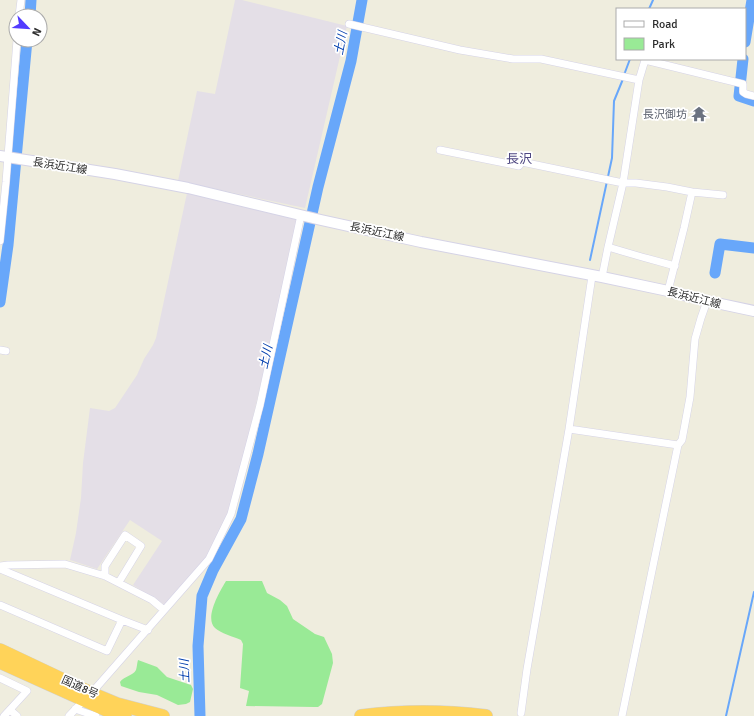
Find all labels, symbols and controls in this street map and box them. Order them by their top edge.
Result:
north arrow [8,8,48,48]
legend [616,8,746,60]
text: Road [652,17,678,32]
text: N [29,26,44,38]
water label: 土川 [331,28,351,56]
text: Park [652,37,675,52]
temple icon: 長沢御坊 [690,105,708,123]
place label: 長沢御坊 [643,108,687,121]
district label: 長沢 [506,151,532,167]
street label: 長浜近江線 [32,155,88,177]
street label: 長浜近江線 [349,220,405,244]
street label: 長浜近江線 [666,285,722,311]
water label: 土川 [256,342,276,370]
water label: 土川 [177,657,193,683]
street label: 国道8号 [60,673,100,701]

